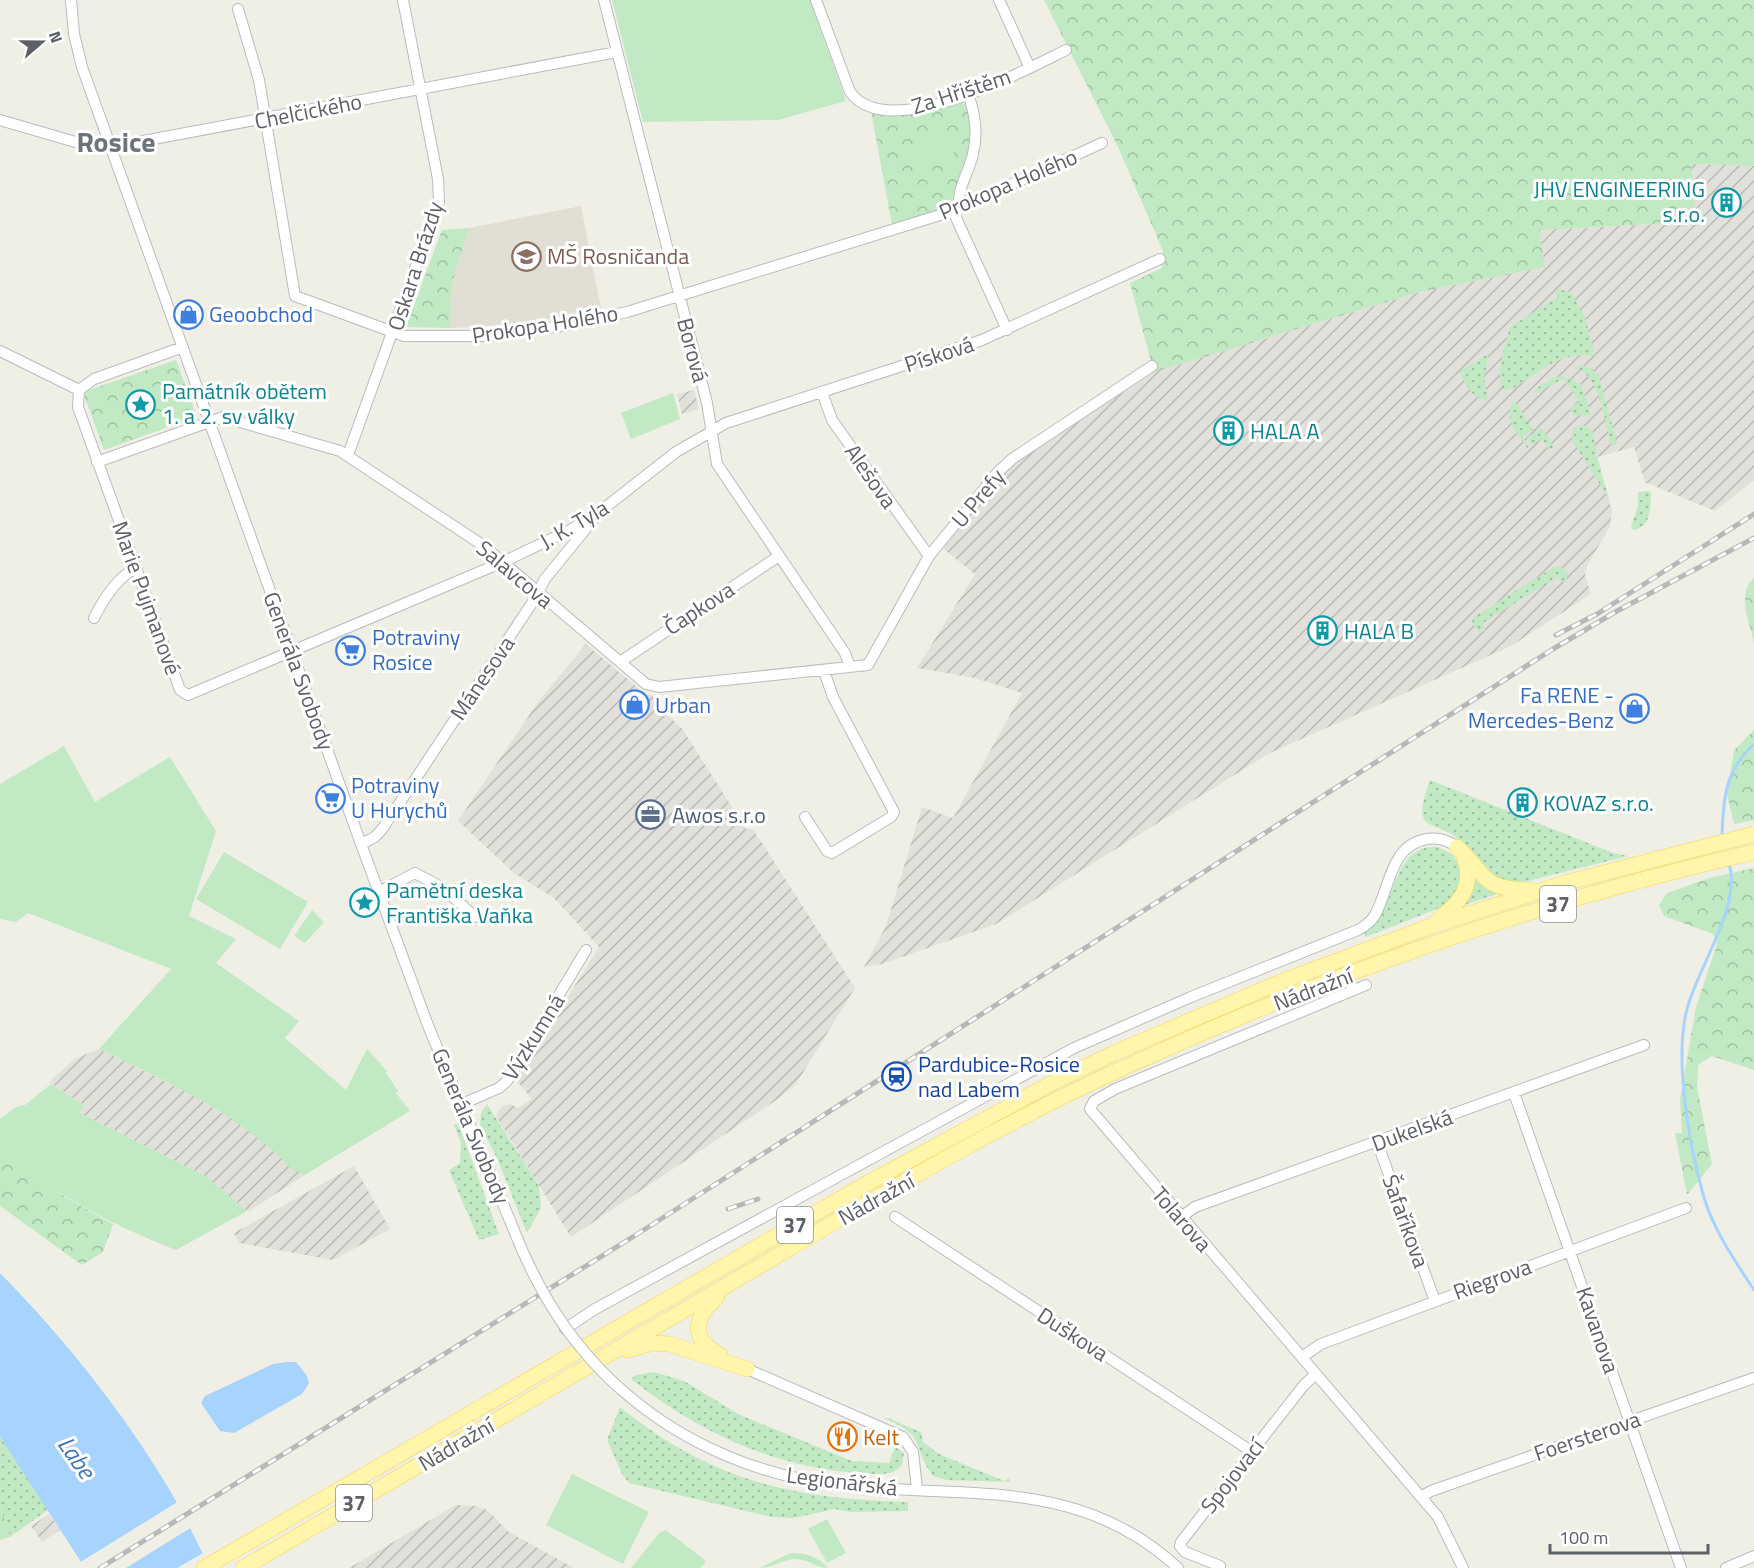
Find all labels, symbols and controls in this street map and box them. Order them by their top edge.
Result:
north arrow [12,12,72,72]
text: N [43,28,69,46]
street label: Za Hřištěm [907,59,1015,123]
street label: Chelčického [251,84,365,138]
district label: Rosice [76,120,156,163]
street label: Prokopa Holého [934,140,1082,228]
place label: JHV ENGINEERING s.r.o. [1534,172,1705,231]
building icon: JHV ENGINEERING s.r.o. [1710,186,1742,218]
street label: Oskara Brázdy [378,197,452,335]
place label: MŠ Rosničanda [547,239,689,273]
school or university icon: MŠ Rosničanda [510,240,542,272]
street label: Prokopa Holého [470,296,620,352]
place label: Geoobchod [209,297,313,331]
shop icon: Geoobchod [172,298,204,330]
street label: Borová [668,314,718,386]
street label: Písková [900,327,978,381]
place label: Památník obětem 1. a 2. sv války [162,374,327,433]
place icon: Památník obětem 1. a 2. sv války [125,388,157,420]
place label: HALA A [1250,414,1320,448]
building icon: HALA A [1213,415,1245,447]
street label: Alešova [836,437,906,515]
street label: U Prefy [943,461,1013,535]
street label: J. K. Tyla [533,491,615,557]
street label: Marie Pujmanové [103,516,191,680]
street label: Salavcova [469,532,561,616]
street label: Čapkova [657,573,741,643]
street label: Generála Svobody [255,587,344,755]
place label: HALA B [1344,614,1414,648]
building icon: HALA B [1307,615,1339,647]
place label: Potraviny Rosice [372,620,461,679]
street label: Mánesova [441,629,523,727]
supermarket icon: Potraviny Rosice [335,634,367,666]
place label: Fa RENE - Mercedes-Benz [1468,678,1614,737]
place label: Urban [655,688,711,722]
shop icon: Urban [618,689,650,721]
shop icon: Fa RENE - Mercedes-Benz [1619,692,1651,724]
place label: Potraviny U Hurychů [351,768,448,827]
supermarket icon: Potraviny U Hurychů [314,782,346,814]
place label: KOVAZ s.r.o. [1543,786,1654,820]
building icon: KOVAZ s.r.o. [1506,787,1538,819]
place label: Awos s.r.o [672,798,766,832]
office icon: Awos s.r.o [635,799,667,831]
place label: Pamětní deska Františka Vaňka [386,873,533,932]
road number: 37 [1540,886,1576,922]
place icon: Pamětní deska Františka Vaňka [349,887,381,919]
street label: Nádražní [1268,958,1360,1020]
street label: Výzkumná [493,987,573,1087]
street label: Generála Svobody [423,1043,519,1210]
place label: Pardubice-Rosice nad Labem [918,1047,1080,1106]
station icon: Pardubice-Rosice nad Labem [881,1061,913,1093]
street label: Dukelská [1367,1100,1457,1160]
street label: Nádražní [832,1163,922,1234]
street label: Šafaříkova [1373,1170,1439,1272]
street label: Tolarova [1144,1179,1220,1259]
road number: 37 [777,1207,813,1243]
street label: Riegrova [1448,1249,1536,1309]
street label: Kavanova [1567,1282,1629,1378]
street label: Duškova [1031,1298,1115,1370]
street label: Foersterova [1529,1402,1645,1470]
street label: Nádražní [412,1407,502,1479]
place label: Kelt [863,1420,899,1454]
restaurant icon: Kelt [826,1421,858,1453]
water label: Labe [49,1428,106,1487]
street label: Spojovací [1192,1429,1274,1521]
street label: Legionářská [785,1457,899,1505]
road number: 37 [336,1485,372,1521]
scale bar [1550,1517,1708,1555]
text: 100 m [1559,1524,1608,1551]

